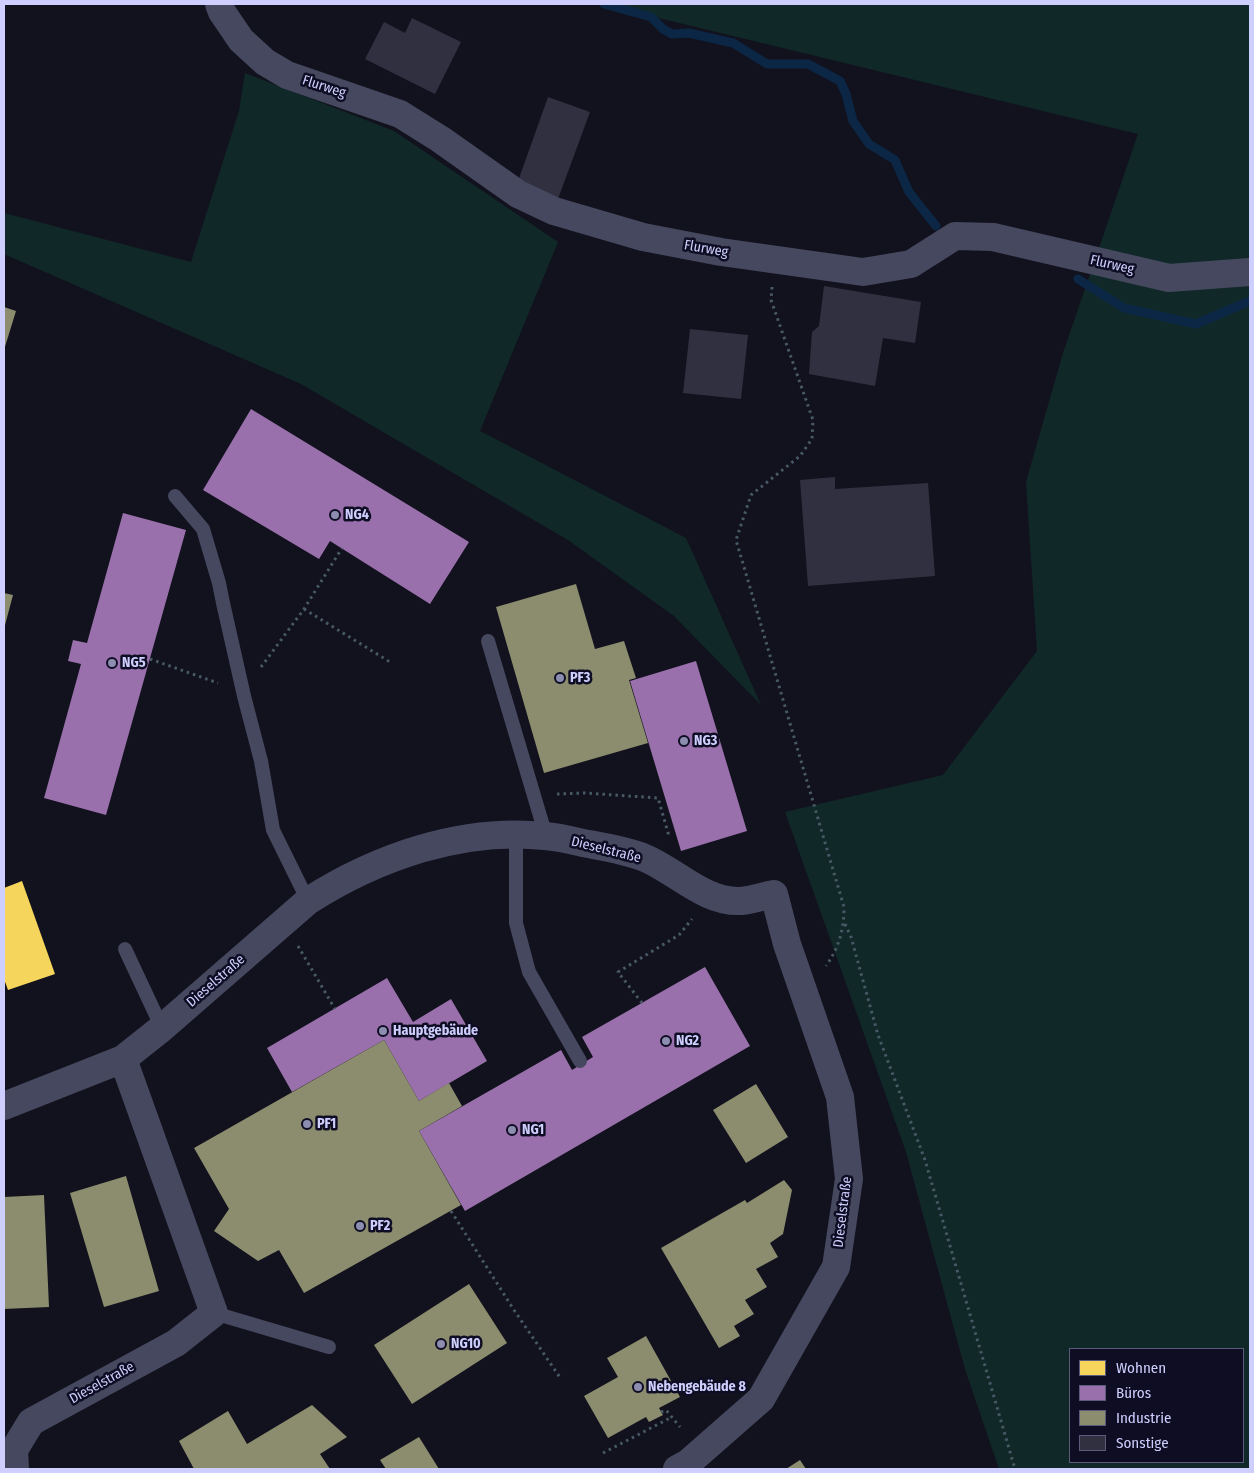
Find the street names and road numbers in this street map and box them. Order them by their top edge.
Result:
street label: Flurweg [300,72,348,102]
street label: Flurweg [683,237,729,261]
street label: Flurweg [1088,252,1136,278]
street label: Dieselstraße [569,833,643,867]
street label: Dieselstraße [184,951,248,1011]
street label: Dieselstraße [830,1176,856,1248]
street label: Dieselstraße [67,1358,137,1408]

